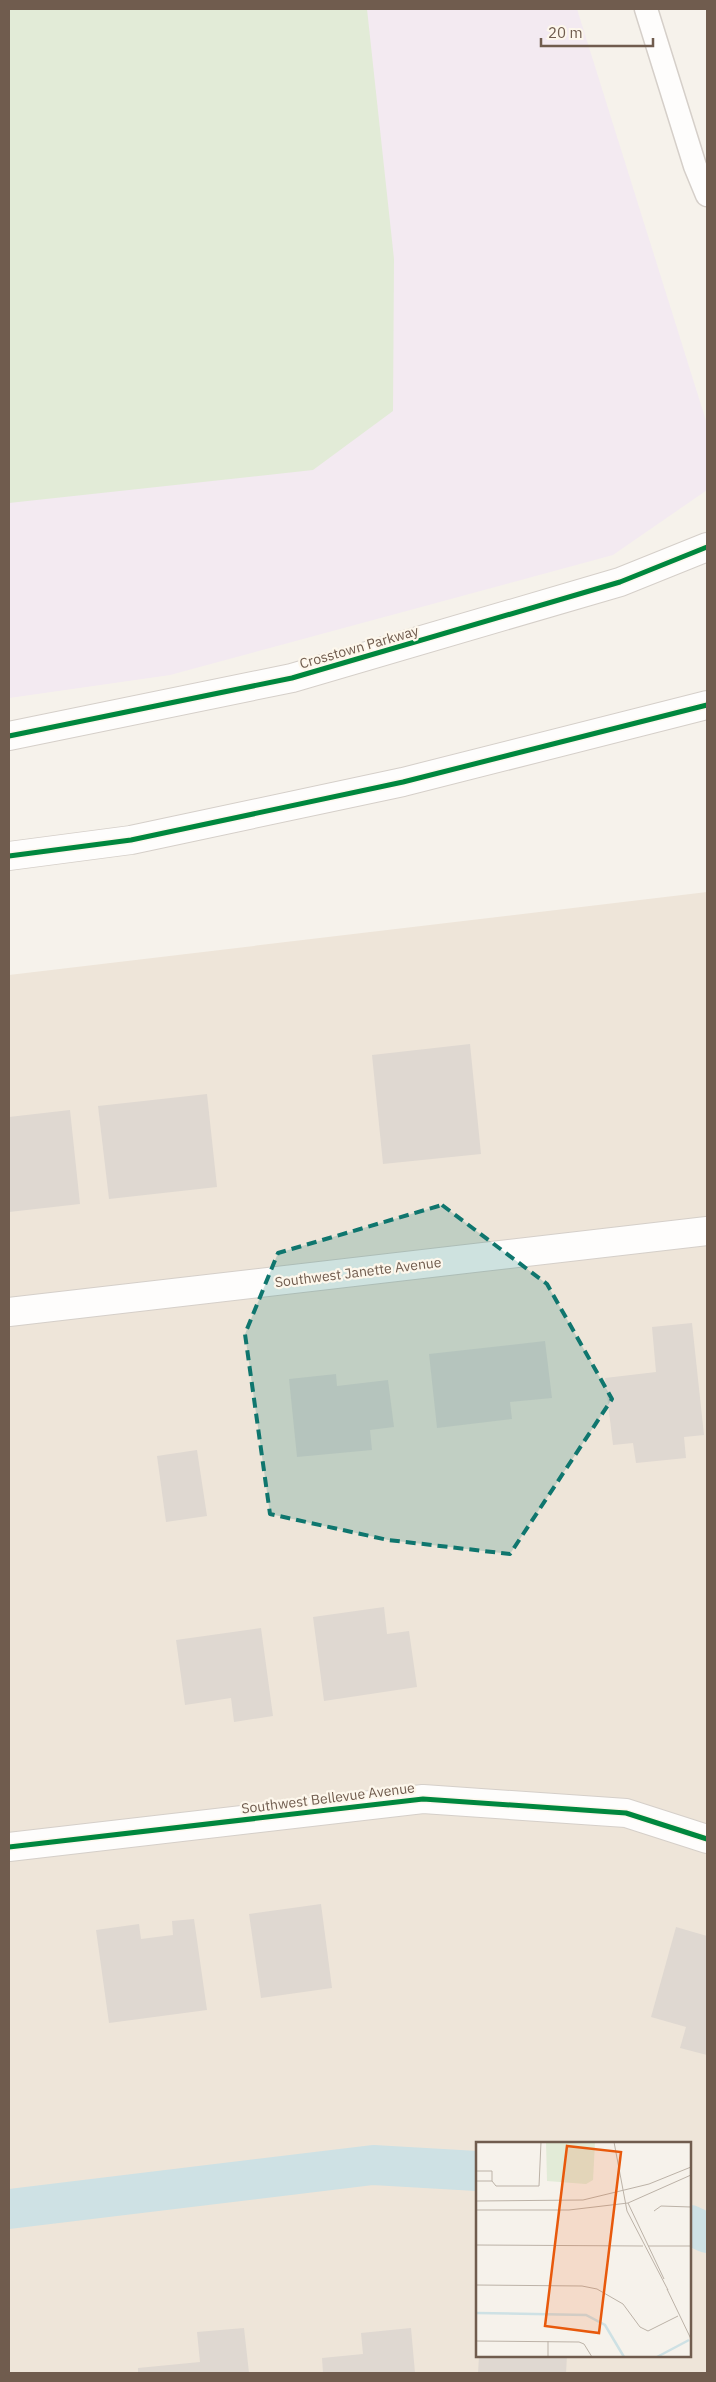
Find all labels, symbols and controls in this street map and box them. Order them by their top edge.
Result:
scale bar [541,15,654,47]
text: 20 m [548,23,583,42]
street label: Crosstown Parkway [297,621,421,673]
street label: Southwest Janette Avenue [274,1253,443,1291]
street label: Southwest Bellevue Avenue [240,1778,416,1818]
inset map [476,2142,691,2357]

